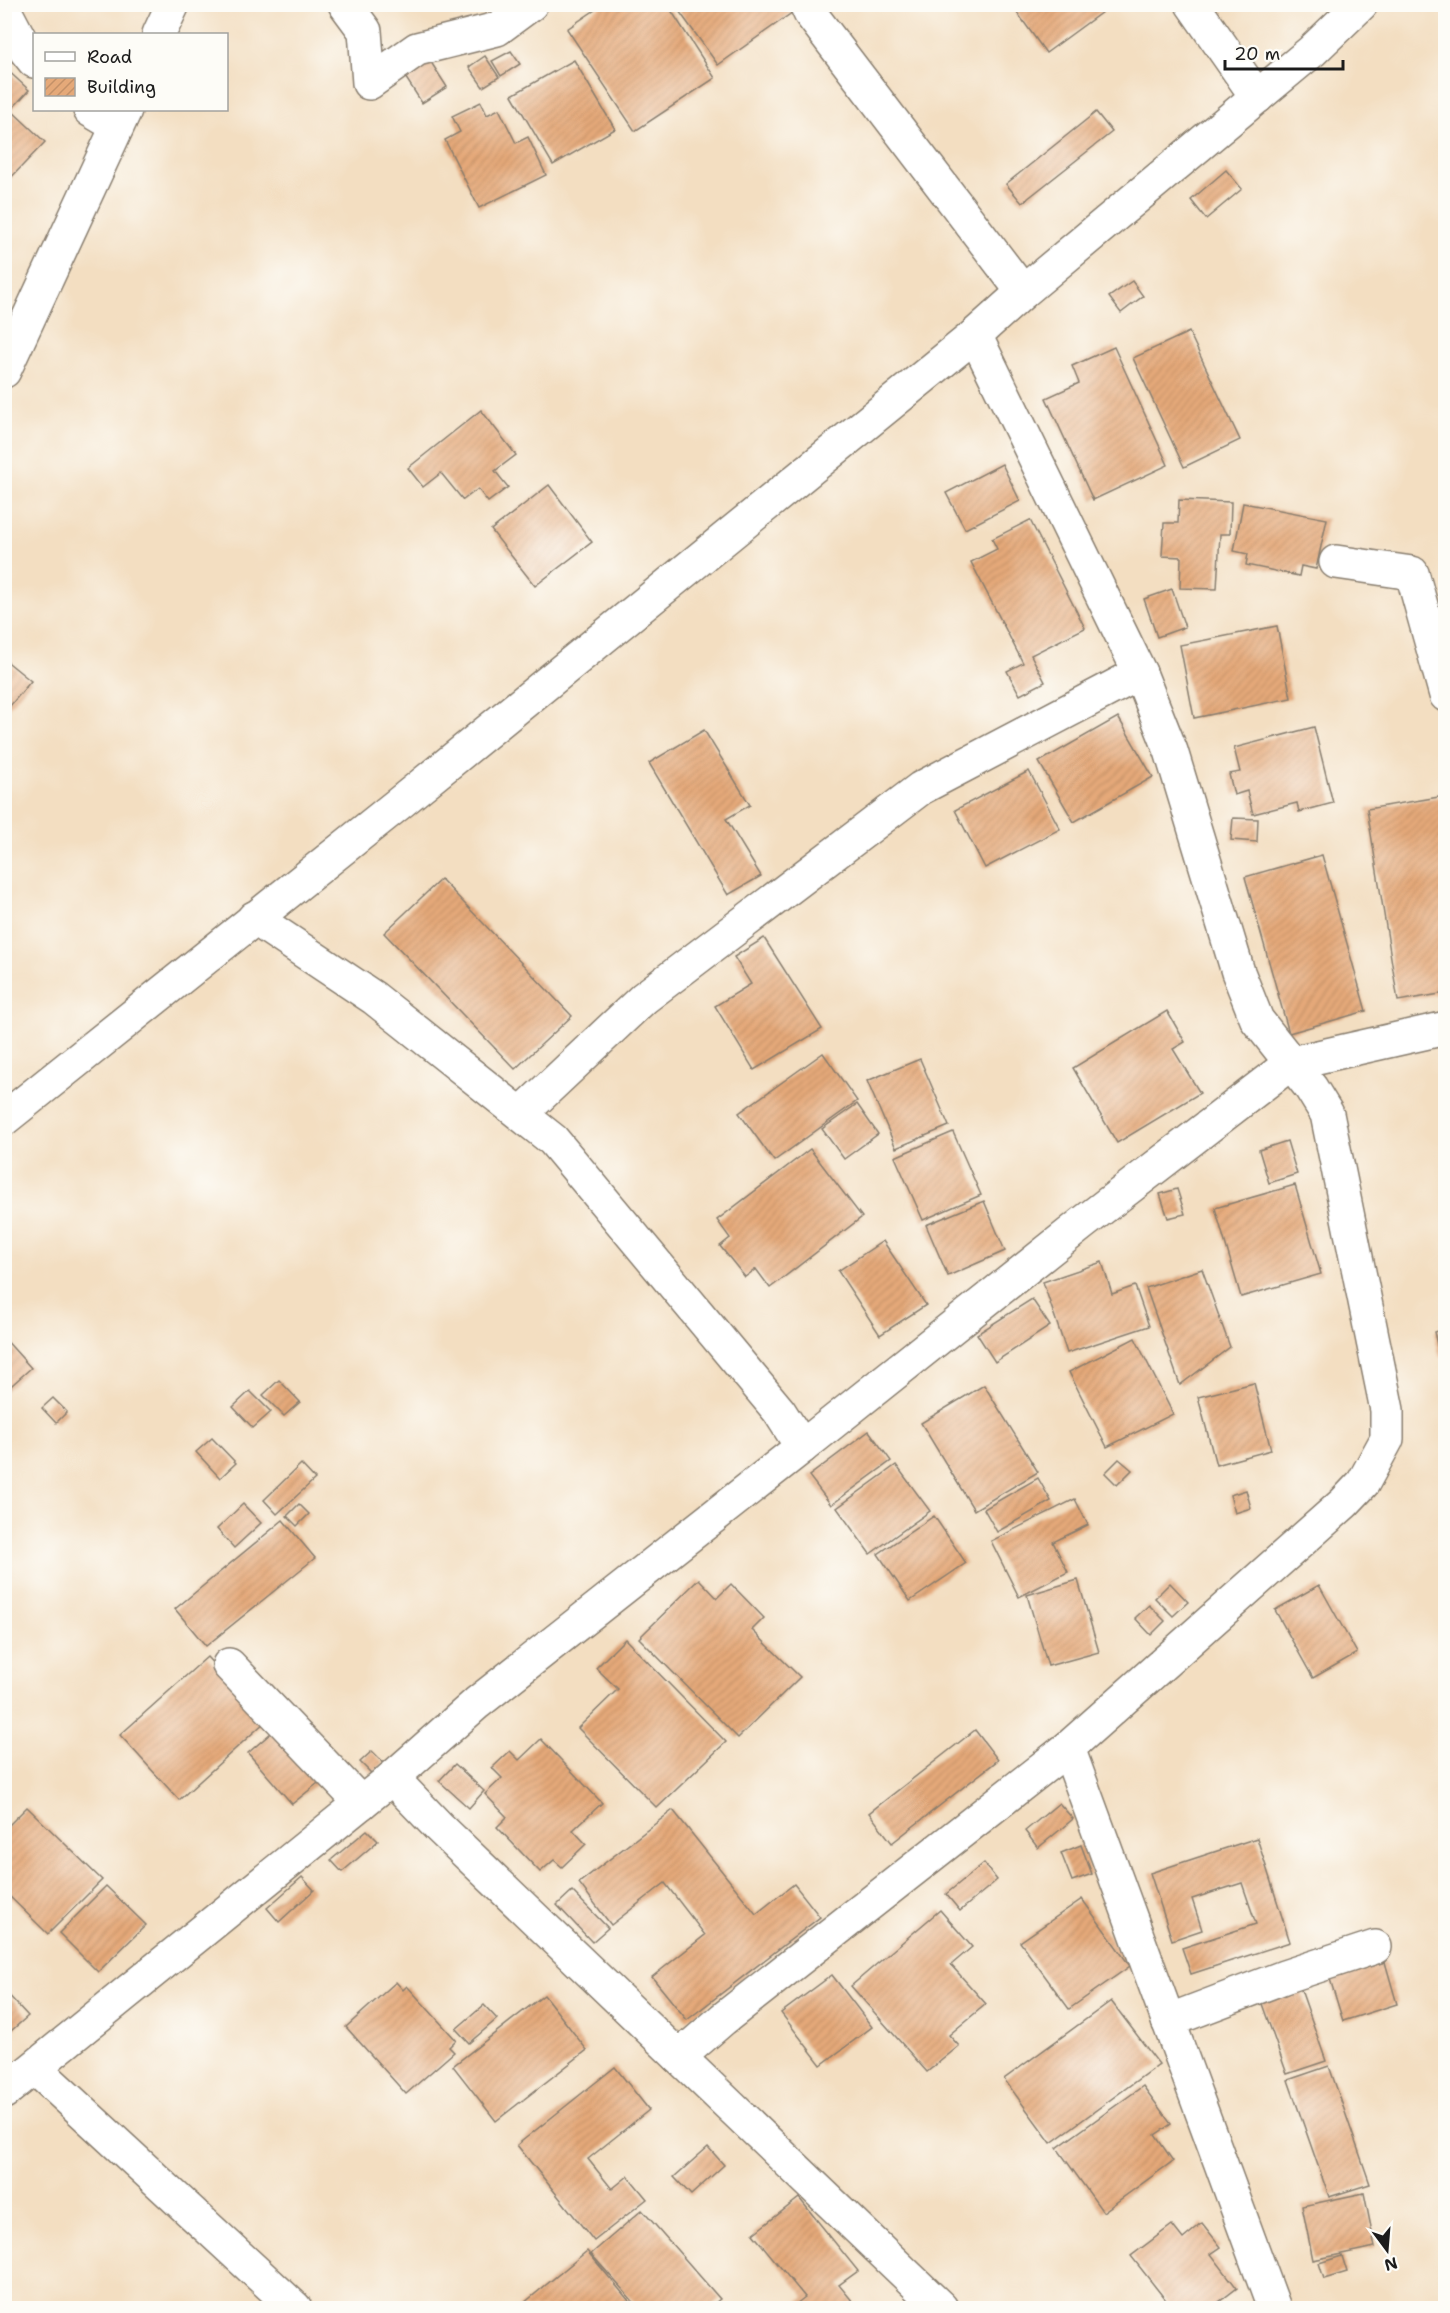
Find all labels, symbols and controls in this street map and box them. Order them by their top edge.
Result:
legend [33,33,228,111]
scale bar [1225,33,1344,71]
text: 20 m [1234,42,1280,66]
text: Road [87,45,132,69]
text: Building [87,75,156,99]
north arrow [1357,2220,1417,2280]
text: N [1382,2252,1400,2276]

